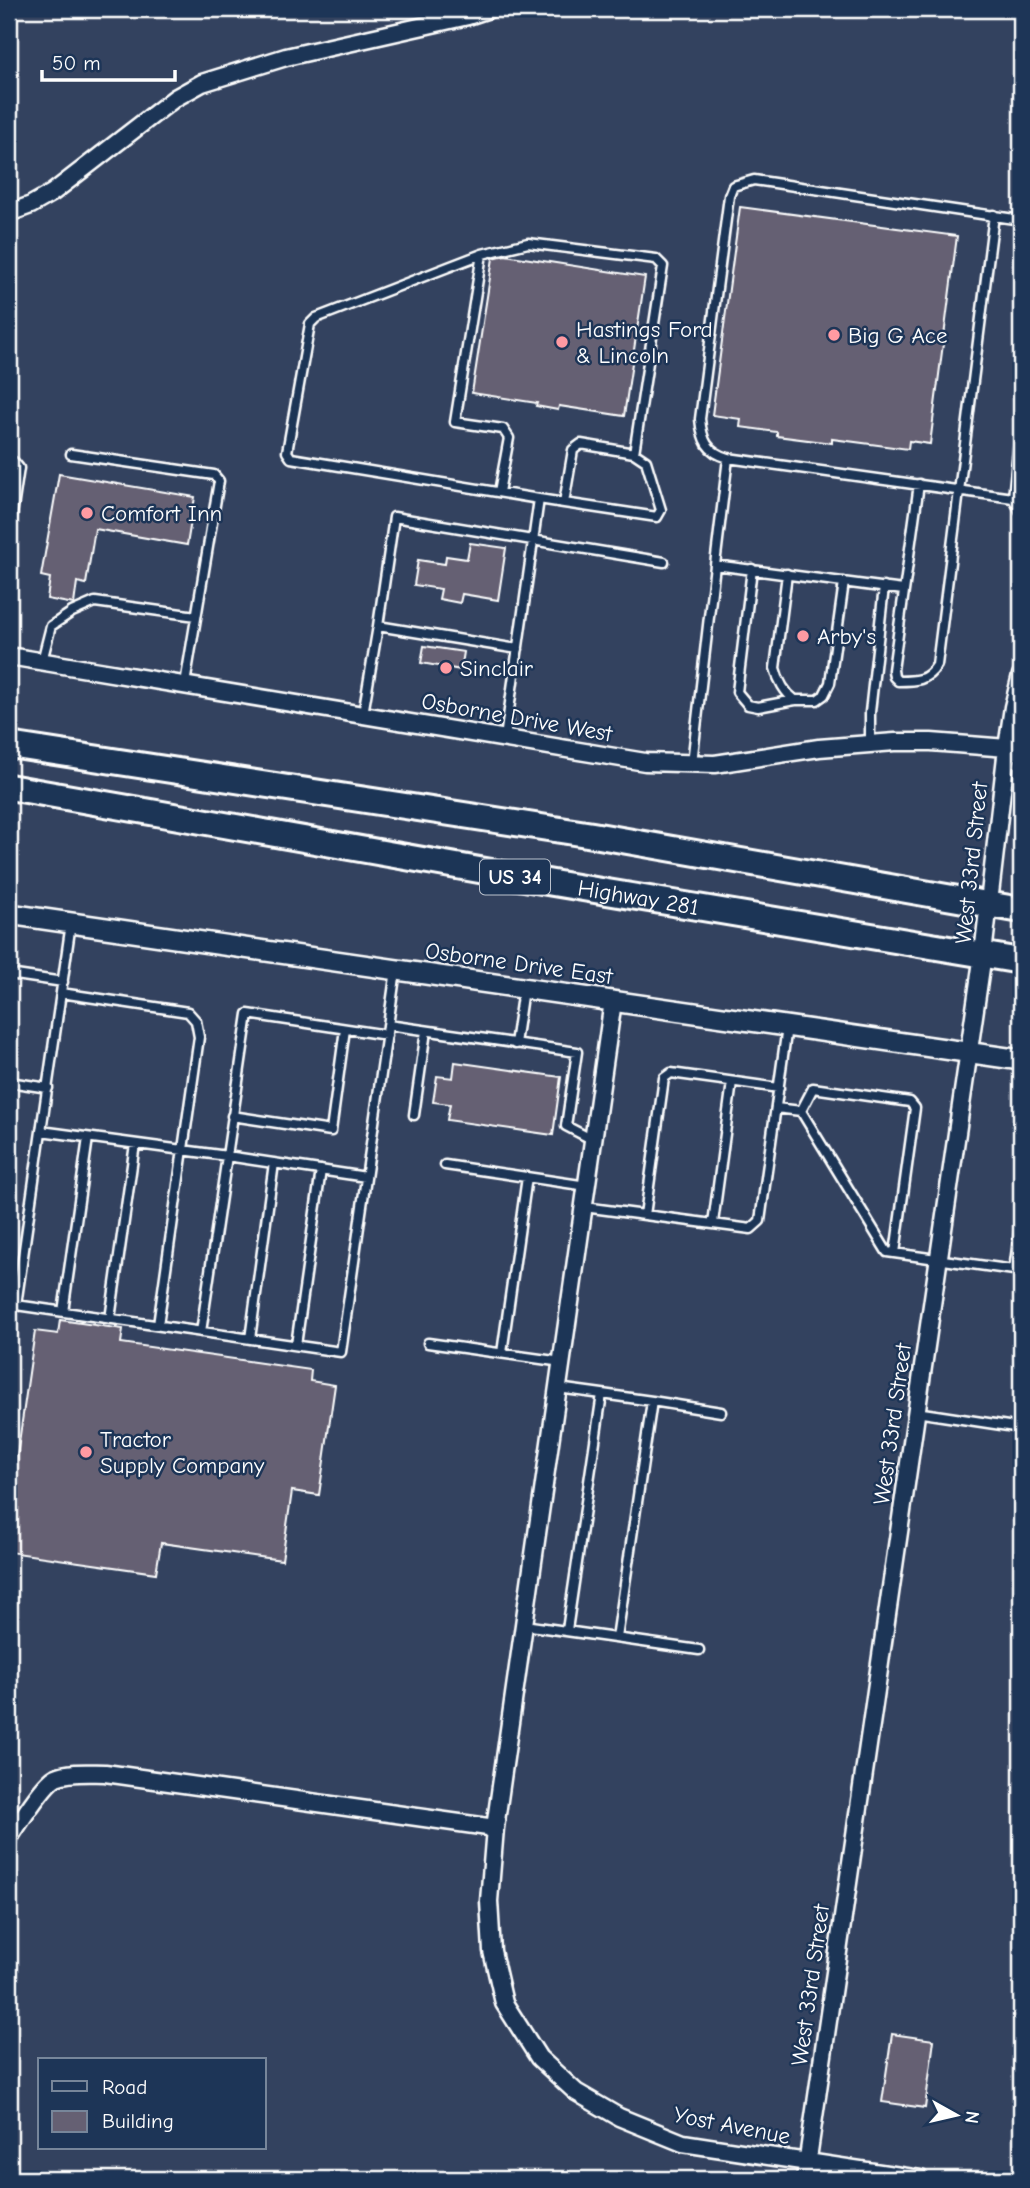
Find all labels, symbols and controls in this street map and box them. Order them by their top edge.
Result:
scale bar [42,38,175,82]
text: 50 m [52,51,101,75]
place label: Hastings Ford & Lincoln [576,316,713,369]
place label: Big G Ace [848,322,947,349]
marker: Big G Ace [826,327,842,343]
marker: Hastings Ford & Lincoln [554,334,570,350]
place label: Comfort Inn [101,500,222,527]
marker: Comfort Inn [79,505,95,521]
place label: Arby's [817,623,876,650]
marker: Arby's [795,628,811,644]
place label: Sinclair [460,655,534,682]
marker: Sinclair [438,660,454,676]
street label: Osborne Drive West [419,687,616,748]
street label: West 33rd Street [950,779,994,945]
road number: US 34 [480,860,550,894]
street label: Highway 281 [576,874,701,921]
street label: Osborne Drive East [423,937,616,990]
street label: West 33rd Street [868,1340,917,1507]
place label: Tractor Supply Company [100,1426,265,1479]
marker: Tractor Supply Company [78,1444,94,1460]
street label: West 33rd Street [786,1901,835,2068]
legend [38,2058,266,2150]
text: Road [102,2075,147,2099]
north arrow [922,2080,992,2150]
street label: Yost Avenue [671,2101,792,2150]
text: Building [102,2109,174,2133]
text: N [960,2110,984,2125]

